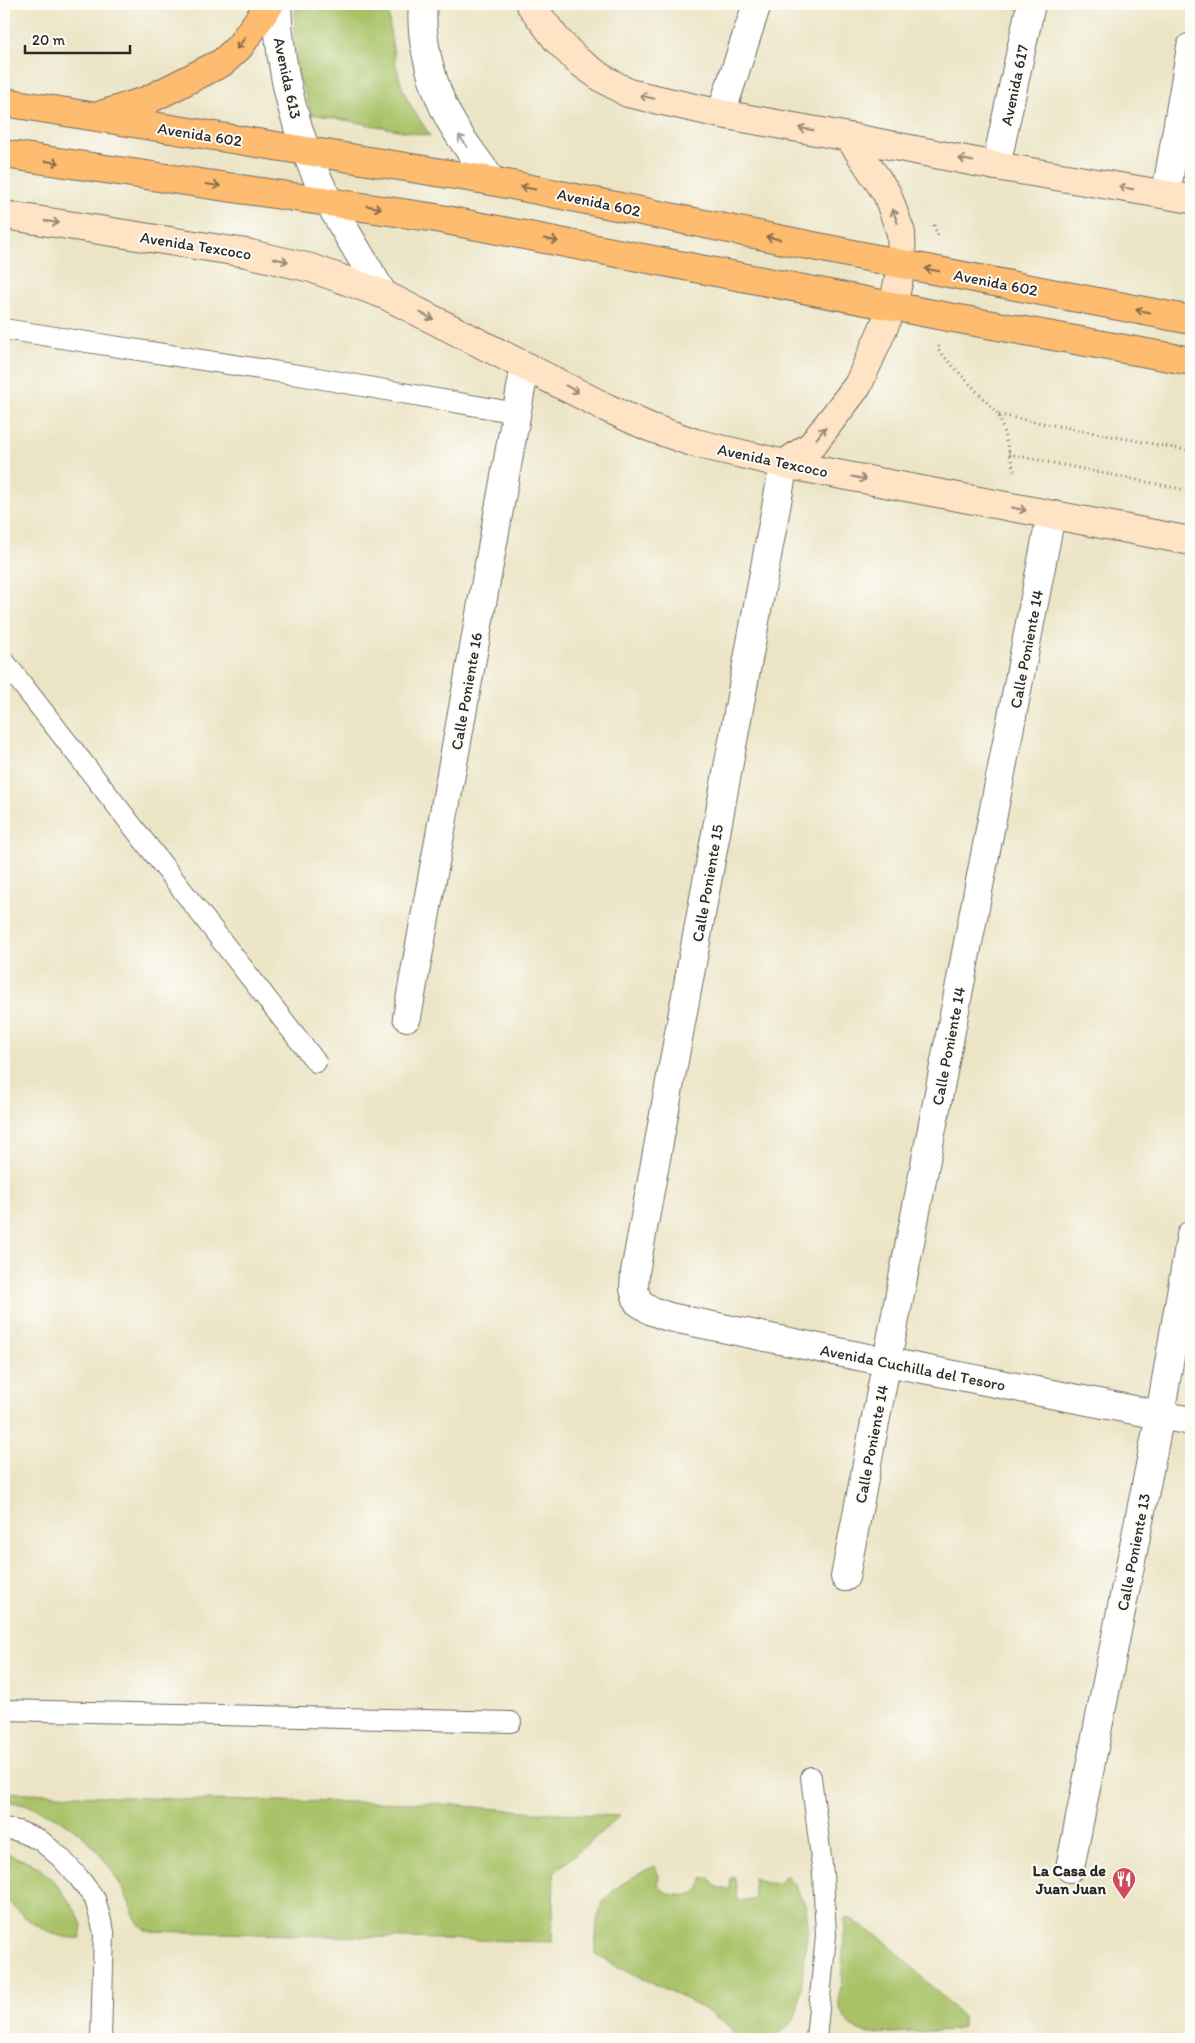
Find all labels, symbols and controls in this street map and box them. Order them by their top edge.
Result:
scale bar [25,22,130,54]
text: 20 m [32,31,66,49]
one-way arrow [236,36,247,49]
street label: Avenida 613 [270,36,305,121]
street label: Avenida 617 [997,43,1032,127]
one-way arrow [640,92,656,101]
street label: Avenida 602 [156,118,244,151]
one-way arrow [799,124,815,134]
one-way arrow [458,134,468,148]
one-way arrow [958,155,974,165]
one-way arrow [44,157,60,167]
one-way arrow [204,180,220,190]
one-way arrow [1118,182,1134,192]
one-way arrow [520,183,536,192]
street label: Avenida 602 [555,184,643,221]
one-way arrow [365,203,381,213]
one-way arrow [890,209,899,225]
one-way arrow [44,217,60,227]
street label: Avenida Texcoco [139,227,253,264]
one-way arrow [765,233,781,242]
one-way arrow [542,235,558,245]
one-way arrow [273,256,289,265]
one-way arrow [925,264,941,274]
street label: Avenida 602 [952,265,1040,300]
one-way arrow [1136,305,1152,315]
one-way arrow [419,312,434,321]
one-way arrow [564,385,579,394]
one-way arrow [816,426,826,440]
street label: Avenida Texcoco [716,440,830,481]
one-way arrow [851,474,867,484]
one-way arrow [1010,504,1026,514]
street label: Calle Poniente 14 [1006,588,1047,710]
street label: Calle Poniente 16 [447,631,486,751]
street label: Calle Poniente 15 [688,823,727,943]
street label: Calle Poniente 14 [928,985,969,1107]
street label: Avenida Cuchilla del Tesoro [819,1340,1007,1395]
street label: Calle Poniente 14 [851,1383,892,1505]
street label: Calle Poniente 13 [1113,1491,1154,1613]
place label: La Casa de Juan Juan [1033,1861,1106,1898]
restaurant icon: La Casa de Juan Juan [1111,1866,1137,1900]

